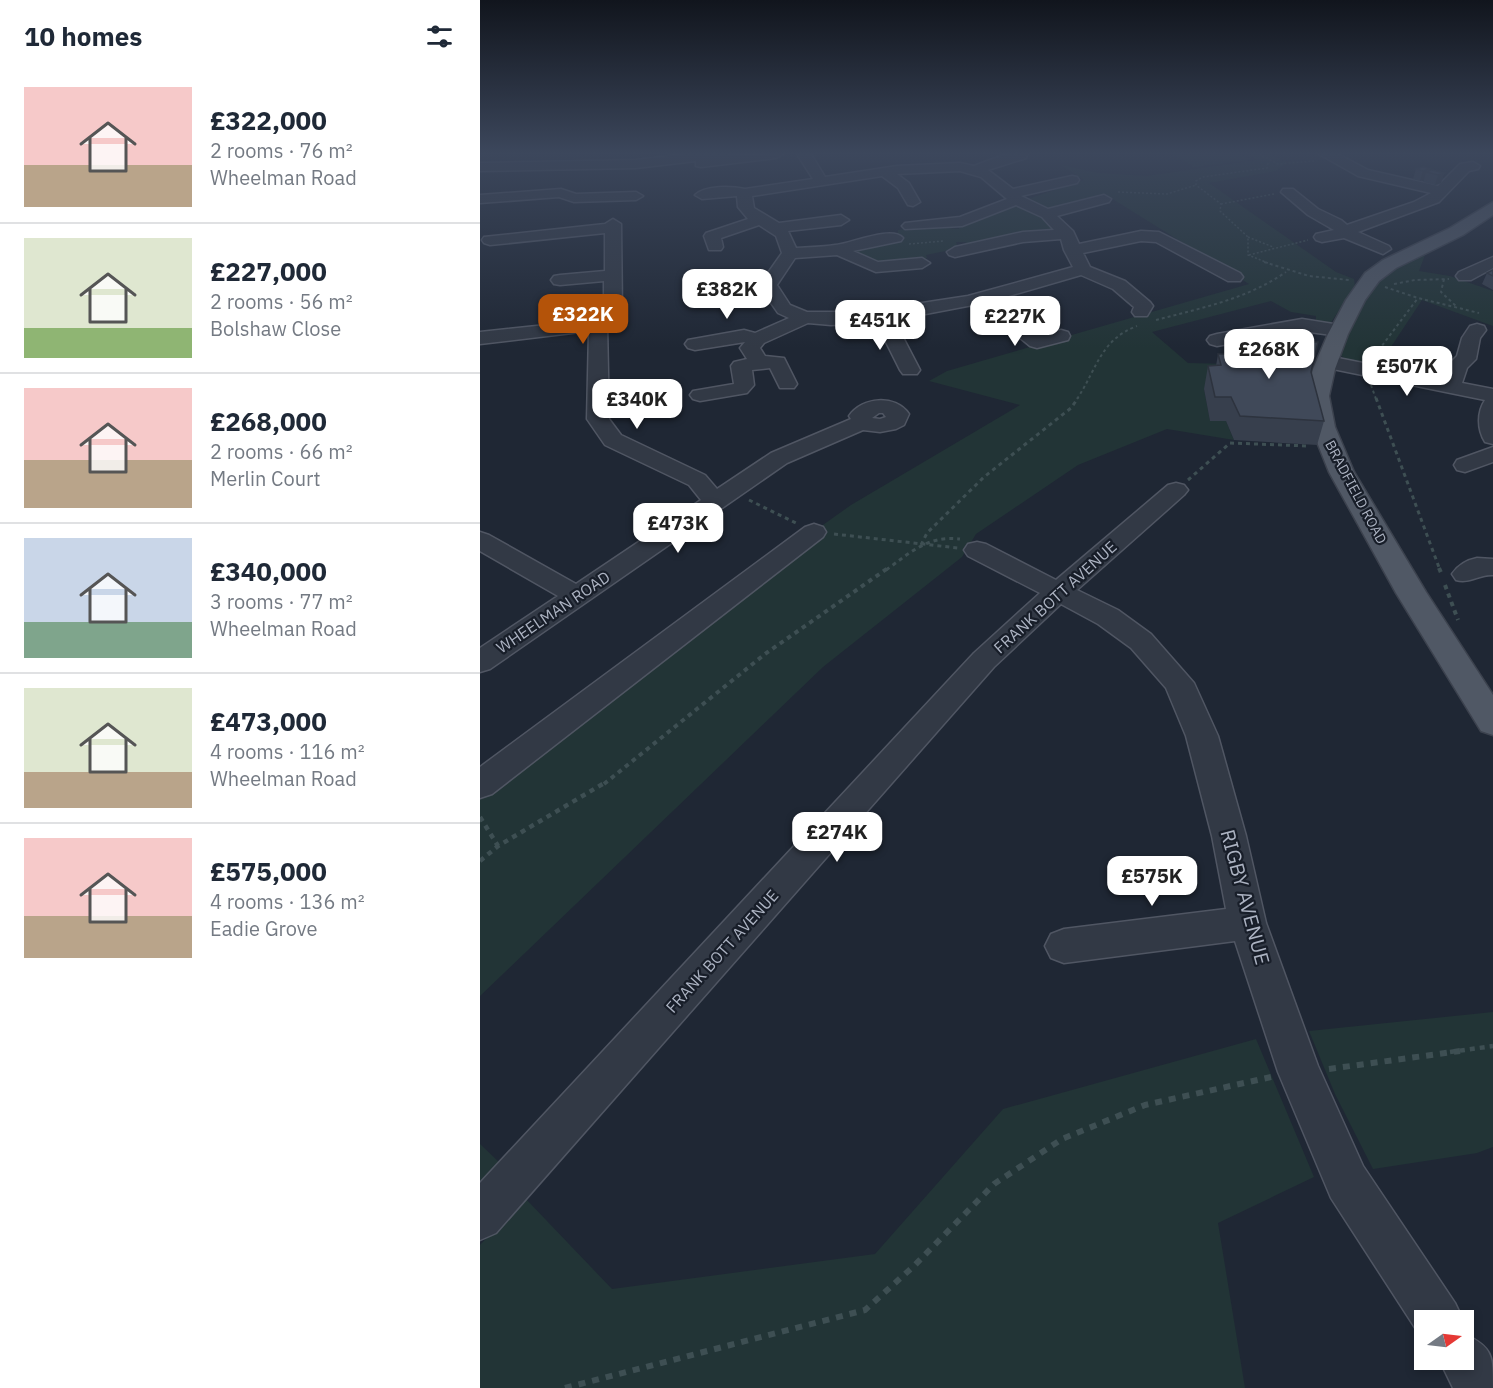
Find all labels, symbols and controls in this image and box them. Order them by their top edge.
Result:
text: 10 homes [24,19,142,53]
icon: filters [423,20,456,53]
text: £322,000 [210,103,327,137]
icon: home [72,111,144,183]
text: 2 rooms · 76 m² [210,137,353,164]
text: Wheelman Road [210,164,357,191]
text: £227,000 [210,254,327,288]
icon: home [72,262,144,334]
pin: £382K [685,269,769,320]
text: £382K [696,275,758,302]
text: 2 rooms · 56 m² [210,288,353,315]
pin: £322K [541,294,625,345]
pin: £227K [973,296,1057,347]
text: £322K [552,300,614,327]
pin: £451K [838,300,922,351]
text: £227K [984,302,1046,329]
text: £451K [849,306,911,333]
text: Bolshaw Close [210,315,341,342]
pin: £268K [1227,329,1311,380]
text: £268K [1238,335,1300,362]
pin: £507K [1365,346,1449,397]
text: £507K [1376,352,1438,379]
pin: £340K [595,379,679,430]
text: £340K [606,385,668,412]
text: £268,000 [210,404,327,438]
icon: home [72,412,144,484]
street label: BRADFIELD ROAD [1321,437,1391,547]
text: 2 rooms · 66 m² [210,438,353,465]
text: Merlin Court [210,465,321,492]
pin: £473K [636,503,720,554]
text: £473K [647,509,709,536]
street label: FRANK BOTT AVENUE [989,536,1121,658]
text: £340,000 [210,554,327,588]
icon: home [72,562,144,634]
street label: WHEELMAN ROAD [492,567,614,657]
text: 3 rooms · 77 m² [210,588,353,615]
text: Wheelman Road [210,615,357,642]
text: £473,000 [210,704,327,738]
icon: home [72,712,144,784]
text: 4 rooms · 116 m² [210,738,365,765]
text: Wheelman Road [210,765,357,792]
pin: £274K [795,812,879,863]
text: £274K [806,818,868,845]
street label: RIGBY AVENUE [1214,826,1277,967]
text: £575,000 [210,854,327,888]
pin: £575K [1110,856,1194,907]
icon: home [72,862,144,934]
text: £575K [1121,862,1183,889]
street label: FRANK BOTT AVENUE [661,885,783,1017]
text: 4 rooms · 136 m² [210,888,365,915]
text: Eadie Grove [210,915,317,942]
north arrow [1414,1310,1474,1370]
map controls [1414,1310,1474,1370]

